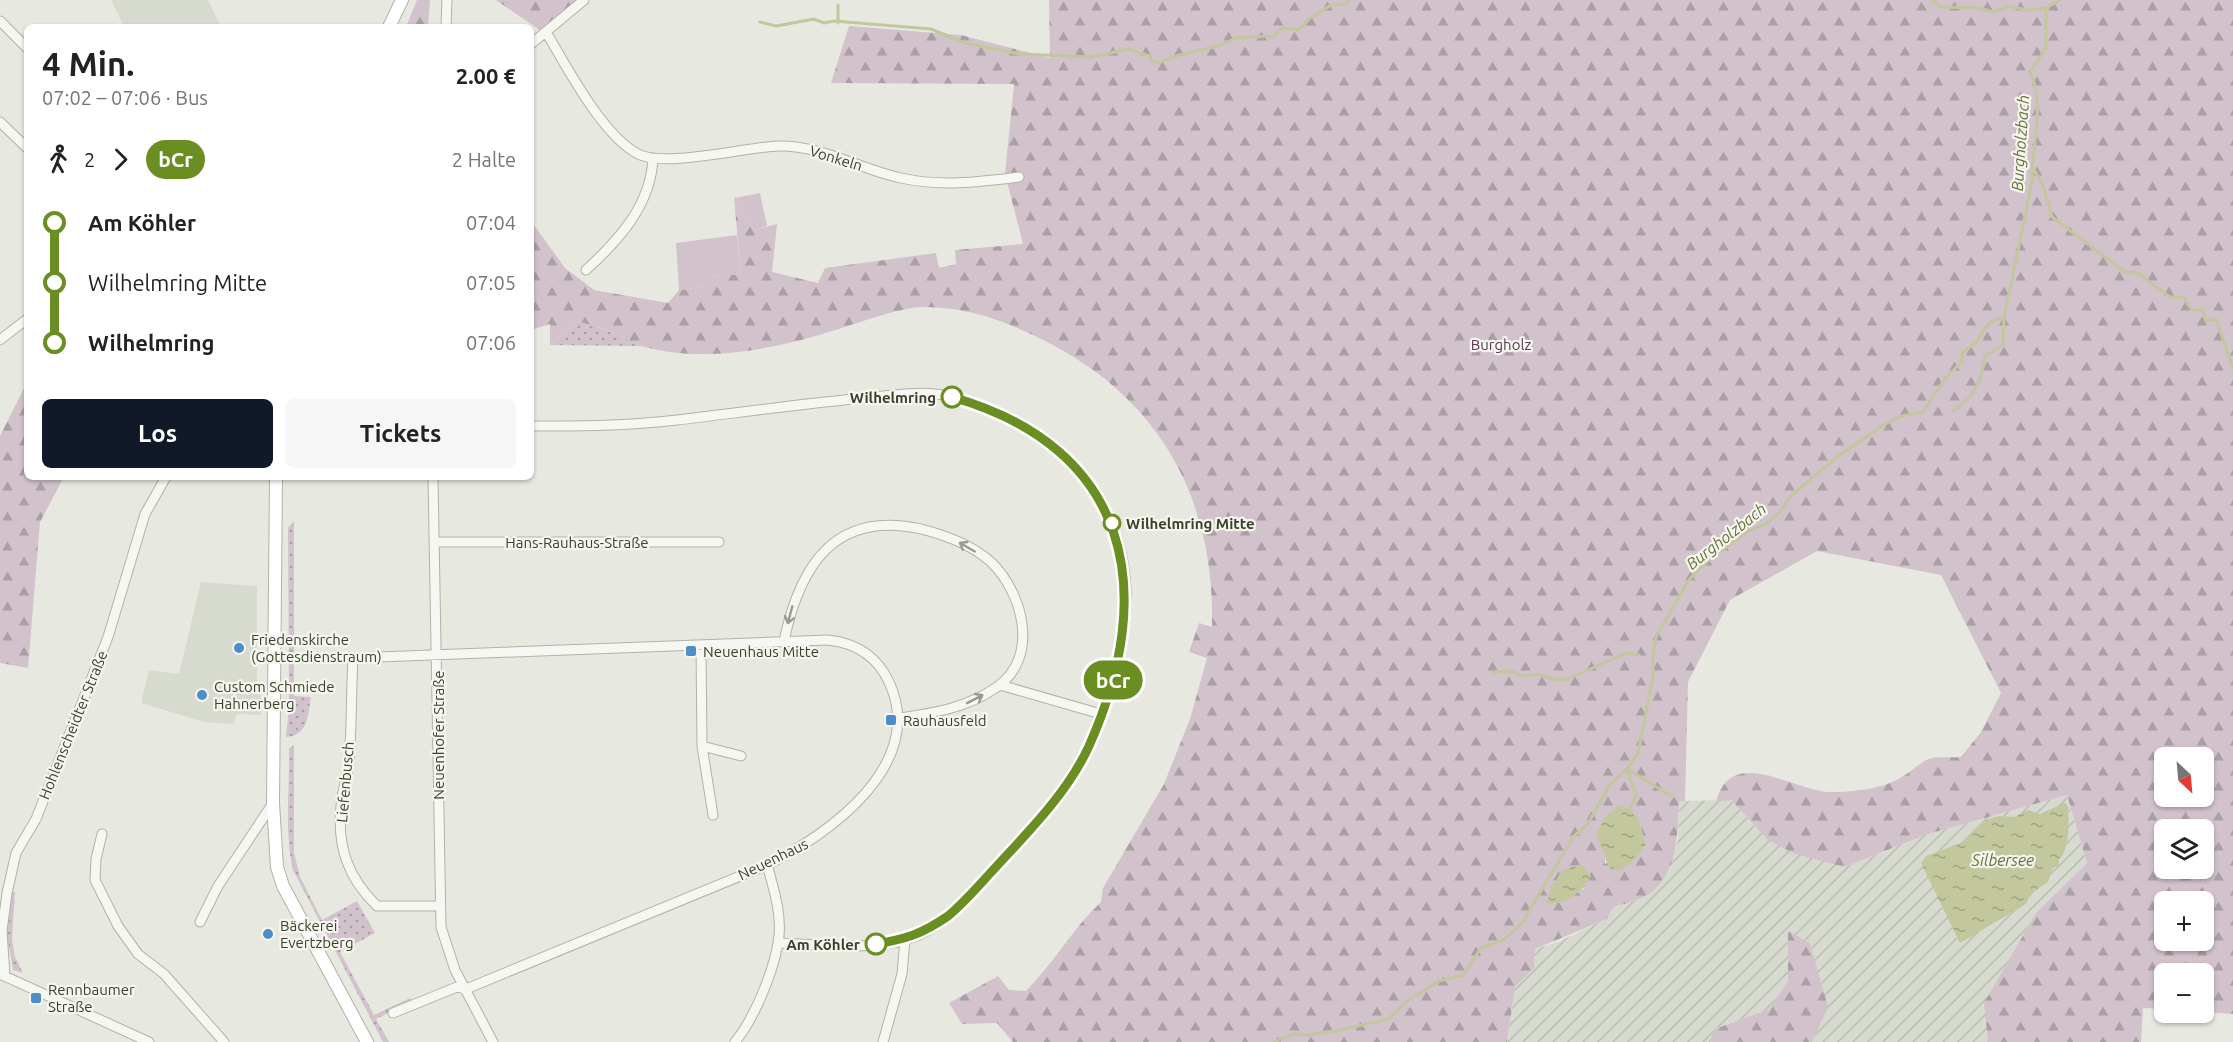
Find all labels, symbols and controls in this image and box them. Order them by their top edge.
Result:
text: 4 Min. [42,45,134,82]
text: 2.00 € [456,63,516,88]
text: 07:02 – 07:06 · Bus [42,86,208,109]
water label: Burgholzbach [2008,94,2032,192]
street label: Vonkeln [807,142,865,174]
icon: walk [42,143,75,176]
icon: forward [104,143,137,176]
text: bCr [158,147,193,171]
text: 2 [84,148,95,171]
text: 2 Halte [452,148,516,171]
text: Am Köhler [88,210,196,235]
text: 07:04 [466,211,516,234]
text: Wilhelmring Mitte [88,270,267,295]
text: 07:05 [466,271,516,294]
text: Wilhelmring [88,330,215,355]
text: 07:06 [466,331,516,354]
park label: Burgholz [1471,336,1531,353]
marker: Wilhelmring [941,386,963,408]
place label: Wilhelmring [850,389,936,406]
button: Los [42,399,273,468]
button: Tickets [285,399,516,468]
water label: Burgholzbach [1683,499,1769,573]
marker: Wilhelmring Mitte [1103,514,1121,532]
place label: Wilhelmring Mitte [1126,515,1255,532]
street label: Hans-Rauhaus-Straße [505,534,649,551]
one-way arrow [959,541,976,553]
one-way arrow [784,605,796,624]
place label: Friedenskirche (Gottesdienstraum) [251,631,382,665]
marker: Friedenskirche (Gottesdienstraum) [232,641,246,655]
place label: Neuenhaus Mitte [703,643,819,660]
marker: Neuenhaus Mitte [684,644,698,658]
street label: Hohlenscheidter Straße [35,648,111,802]
line badge: bCr [1078,660,1148,700]
text: bCr [1096,668,1130,692]
street label: Neuenhofer Straße [430,670,447,800]
place label: Custom Schmiede Hahnerberg [214,678,334,712]
marker: Custom Schmiede Hahnerberg [195,688,209,702]
one-way arrow [966,693,984,704]
place label: Rauhausfeld [903,712,987,729]
marker: Rauhausfeld [884,713,898,727]
street label: Liefenbusch [333,741,357,823]
north arrow [2154,747,2214,807]
map controls [2154,747,2214,1023]
button: layers [2154,819,2214,879]
street label: Neuenhaus [735,835,811,883]
water label: Silbersee [1971,851,2034,869]
button: + [2154,891,2214,951]
place label: Bäckerei Evertzberg [280,917,354,951]
marker: Bäckerei Evertzberg [261,927,275,941]
marker: Am Köhler [865,933,887,955]
place label: Am Köhler [786,936,861,953]
button: − [2154,963,2214,1023]
place label: Rennbaumer Straße [48,981,135,1015]
marker: Rennbaumer Straße [29,991,43,1005]

